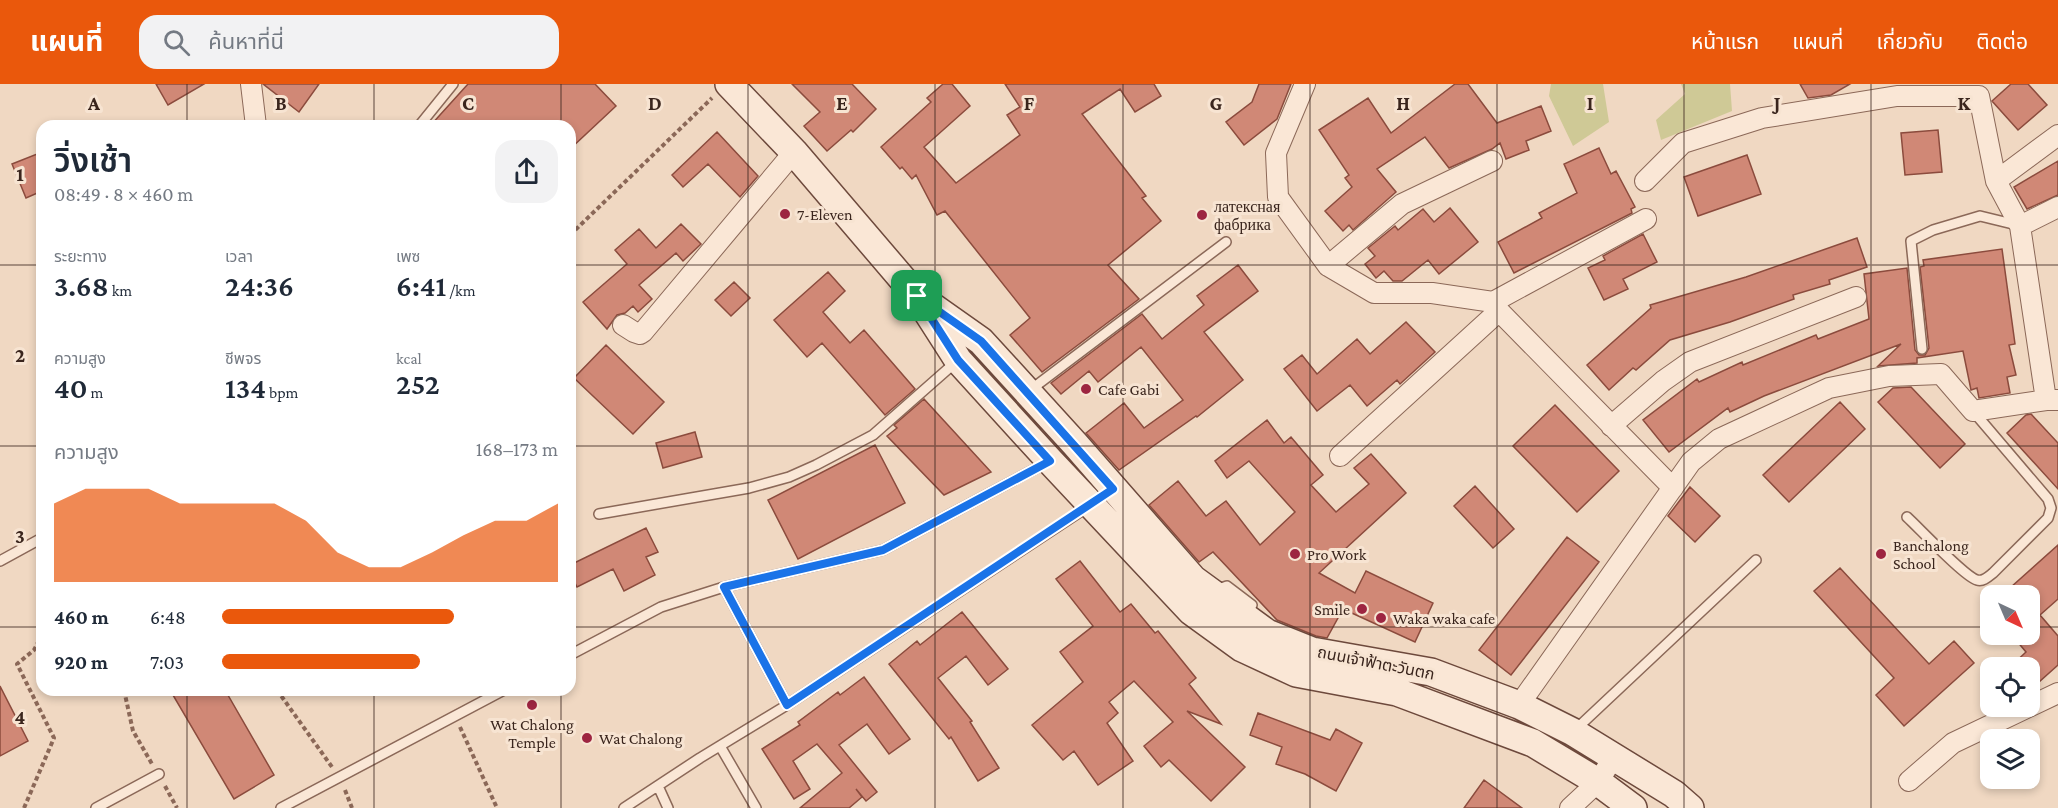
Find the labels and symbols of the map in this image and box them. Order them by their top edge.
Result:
text: A [87,92,101,114]
text: B [275,92,287,114]
text: C [462,92,474,114]
text: D [648,92,662,114]
text: E [836,92,848,114]
text: F [1024,92,1035,114]
text: G [1210,92,1223,114]
text: H [1396,92,1410,114]
text: I [1587,92,1594,114]
text: J [1772,92,1781,114]
text: K [1958,92,1972,114]
text: 1 [16,163,24,185]
place label: латексная фабрика [1214,198,1281,234]
place label: 7-Eleven [797,206,853,223]
marker: 7-Eleven [778,207,792,221]
marker: латексная фабрика [1195,208,1209,222]
pin [891,270,942,321]
text: 2 [15,344,25,366]
place label: Cafe Gabi [1098,381,1159,398]
marker: Cafe Gabi [1079,382,1093,396]
text: 3 [15,525,25,547]
place label: Banchalong School [1893,537,1969,572]
place label: Pro Work [1307,546,1367,563]
marker: Pro Work [1288,547,1302,561]
marker: Banchalong School [1874,547,1888,561]
north arrow [1980,585,2040,645]
place label: Smile [1314,601,1350,618]
marker: Smile [1355,602,1369,616]
place label: Waka waka cafe [1393,610,1495,627]
marker: Waka waka cafe [1374,611,1388,625]
street label: ถนนเจ้าฟ้าตะวันตก [1316,643,1436,683]
marker: Wat Chalong Temple [525,698,539,712]
text: 4 [15,706,26,728]
place label: Wat Chalong Temple [490,716,574,752]
place label: Wat Chalong [599,730,683,748]
marker: Wat Chalong [580,731,594,745]

